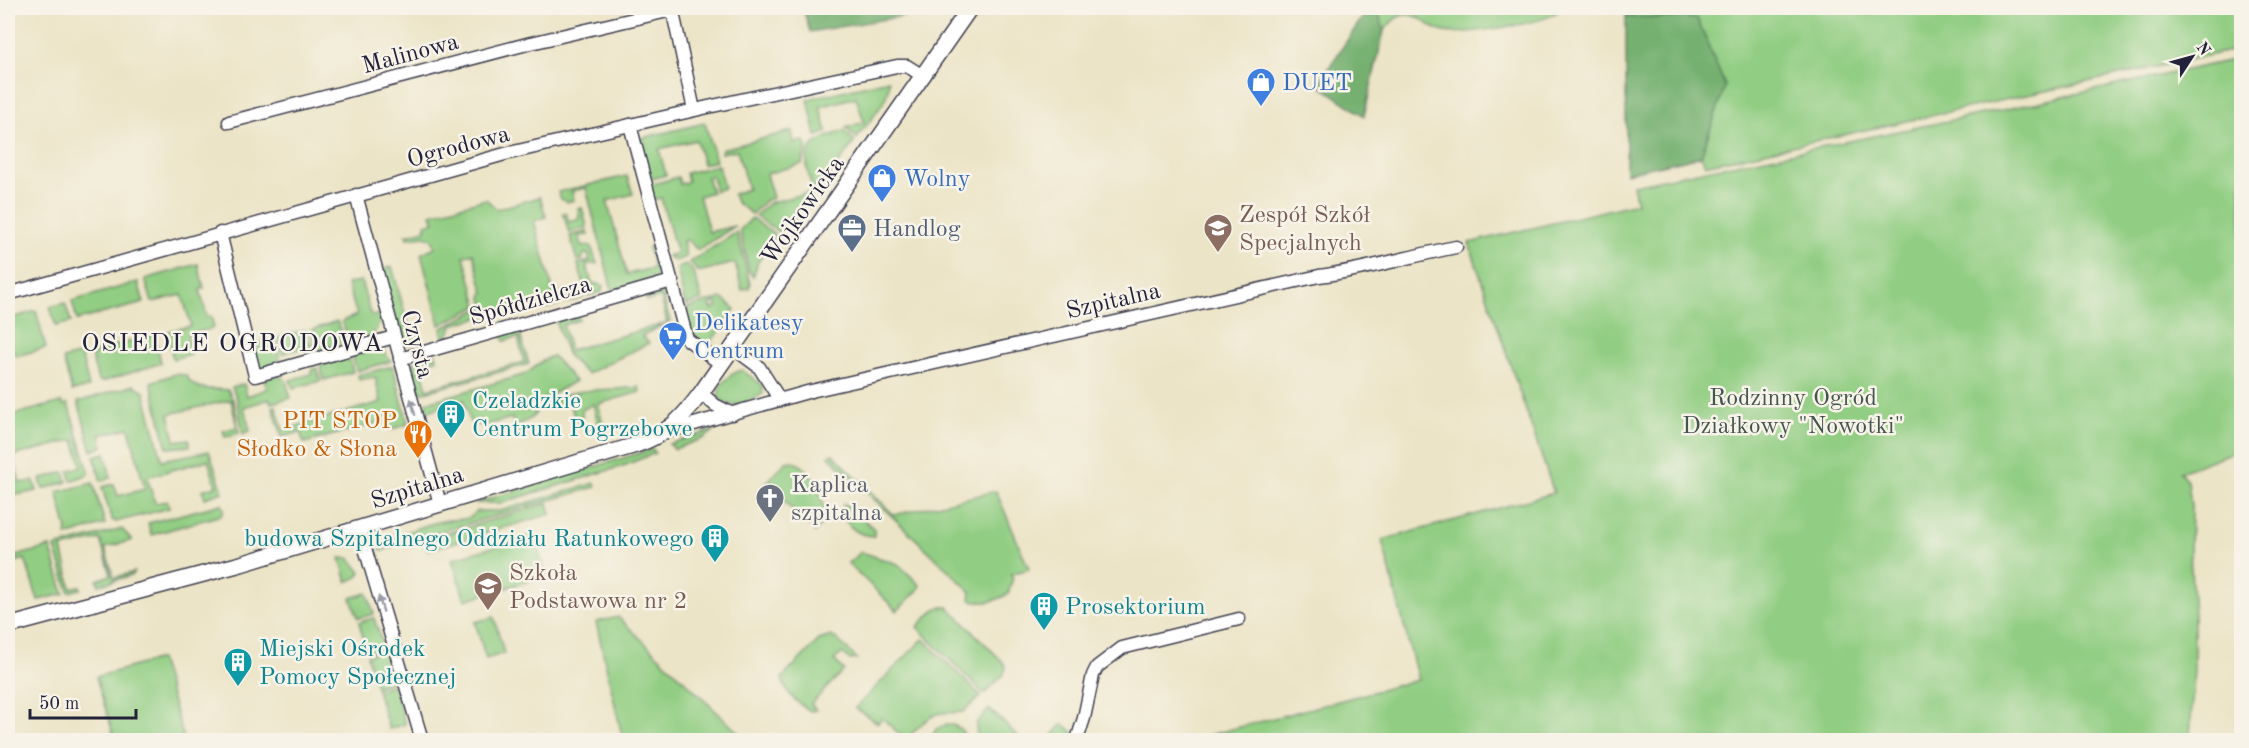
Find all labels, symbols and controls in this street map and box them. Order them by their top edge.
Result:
north arrow [2162,27,2222,87]
street label: Malinowa [360,30,462,79]
text: N [2192,40,2213,60]
shop icon: DUET [1245,66,1277,108]
place label: DUET [1282,72,1352,96]
street label: Ogrodowa [405,123,513,173]
street label: Wojkowicka [757,152,850,270]
shop icon: Wolny [866,162,898,204]
place label: Wolny [903,168,971,192]
place label: Zespół Szkół Specjalnych [1239,204,1371,256]
office icon: Handlog [836,212,868,254]
school or university icon: Zespół Szkół Specjalnych [1202,212,1234,254]
place label: Handlog [873,218,961,242]
street label: Spółdzielcza [467,273,594,331]
street label: Szpitalna [1064,279,1163,324]
street label: Czysta [395,308,437,382]
place label: Delikatesy Centrum [694,312,804,364]
supermarket icon: Delikatesy Centrum [657,320,689,362]
district label: OSIEDLE OGRODOWA [81,331,385,357]
park label: Rodzinny Ogród Działkowy "Nowotki" [1682,387,1904,439]
place label: Czeladzkie Centrum Pogrzebowe [472,390,693,442]
one-way arrow [408,398,417,416]
building icon: Czeladzkie Centrum Pogrzebowe [435,398,467,440]
place label: PIT STOP Słodko & Słona [236,410,397,462]
restaurant icon: PIT STOP Słodko & Słona [402,418,434,460]
street label: Szpitalna [368,463,467,514]
place label: Kaplica szpitalna [791,474,883,526]
church icon: Kaplica szpitalna [754,482,786,524]
building icon: budowa Szpitalnego Oddziału Ratunkowego [699,522,731,564]
place label: budowa Szpitalnego Oddziału Ratunkowego [244,528,694,552]
place label: Szkoła Podstawowa nr 2 [509,562,687,614]
school or university icon: Szkoła Podstawowa nr 2 [472,570,504,612]
building icon: Prosektorium [1028,590,1060,632]
one-way arrow [376,595,386,613]
place label: Prosektorium [1065,596,1206,620]
place label: Miejski Ośrodek Pomocy Społecznej [259,638,456,690]
building icon: Miejski Ośrodek Pomocy Społecznej [222,646,254,688]
scale bar [30,682,136,720]
text: 50 m [39,695,79,713]

